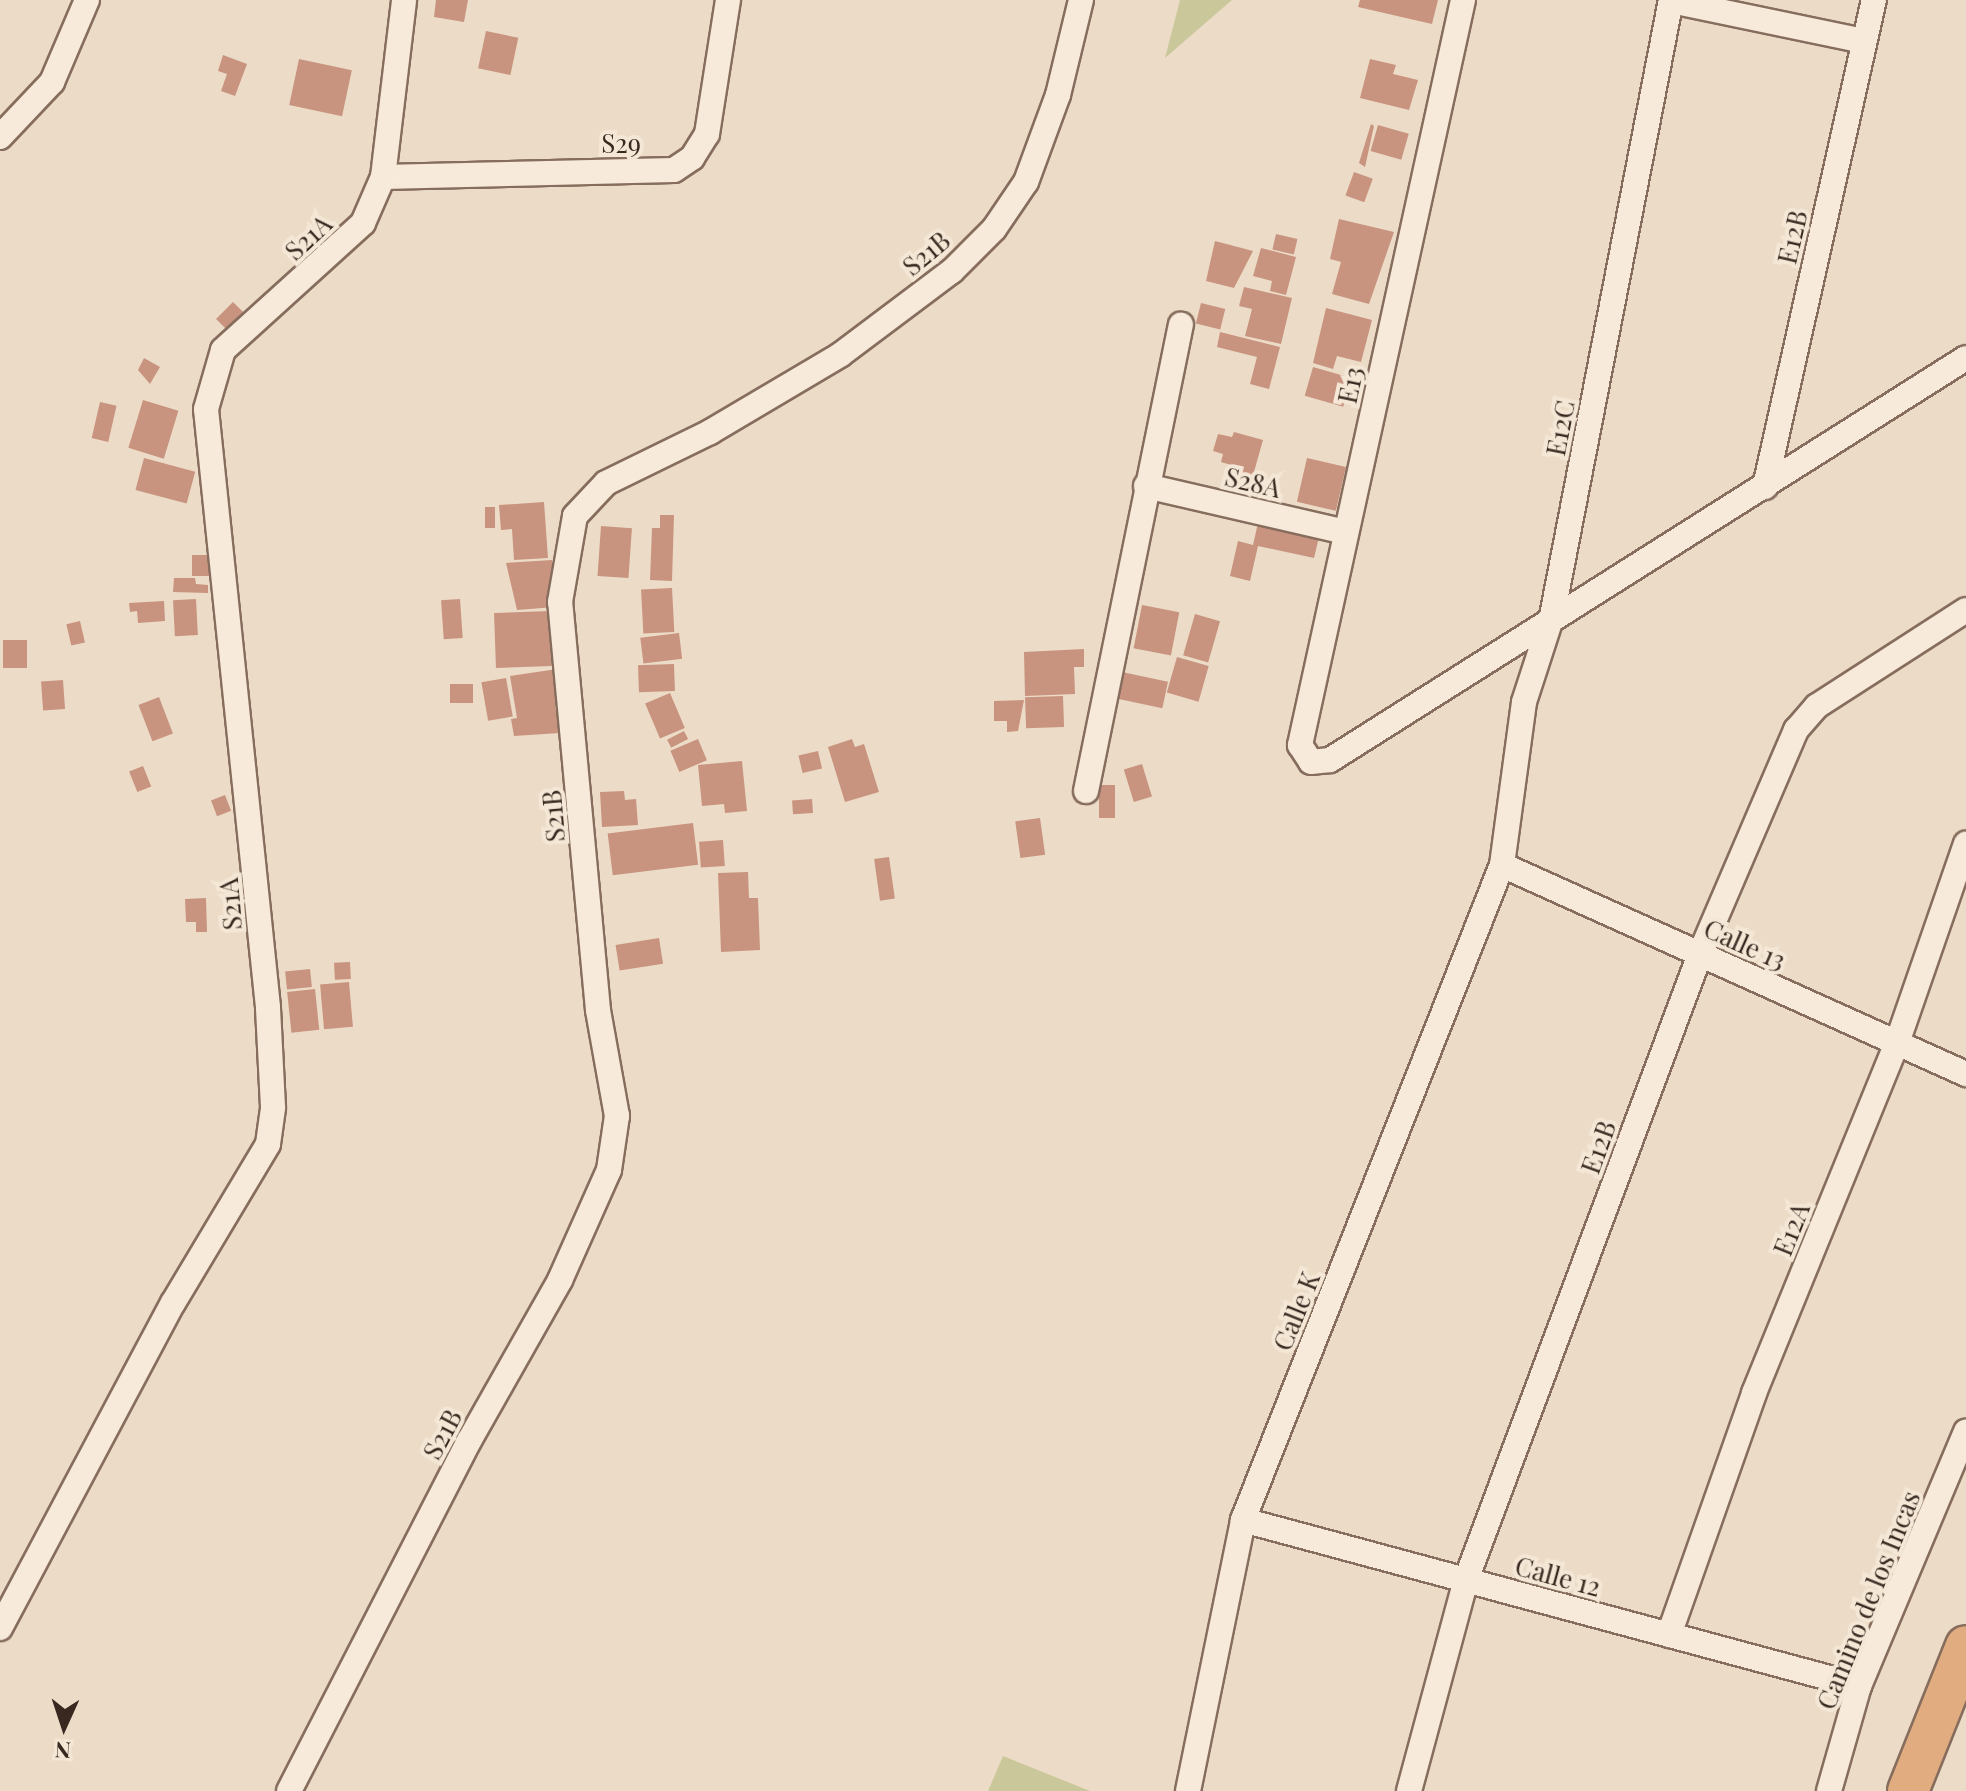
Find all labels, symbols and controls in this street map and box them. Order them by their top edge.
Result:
street label: S29 [601,127,641,159]
street label: E12B [1771,207,1813,267]
street label: S21A [278,208,338,266]
street label: S21B [896,224,956,282]
street label: E13 [1331,364,1369,406]
street label: E12C [1539,398,1581,458]
street label: S28A [1222,460,1284,504]
street label: S21B [535,789,571,843]
street label: S21A [212,876,248,932]
street label: Calle 13 [1699,912,1791,976]
street label: E12B [1574,1116,1622,1178]
street label: E12A [1766,1198,1816,1260]
street label: Calle K [1266,1267,1326,1355]
street label: S21B [416,1404,468,1464]
street label: Camino de los Incas [1810,1486,1926,1714]
street label: Calle 12 [1512,1550,1604,1602]
north arrow [24,1687,104,1767]
text: N [54,1736,71,1766]

